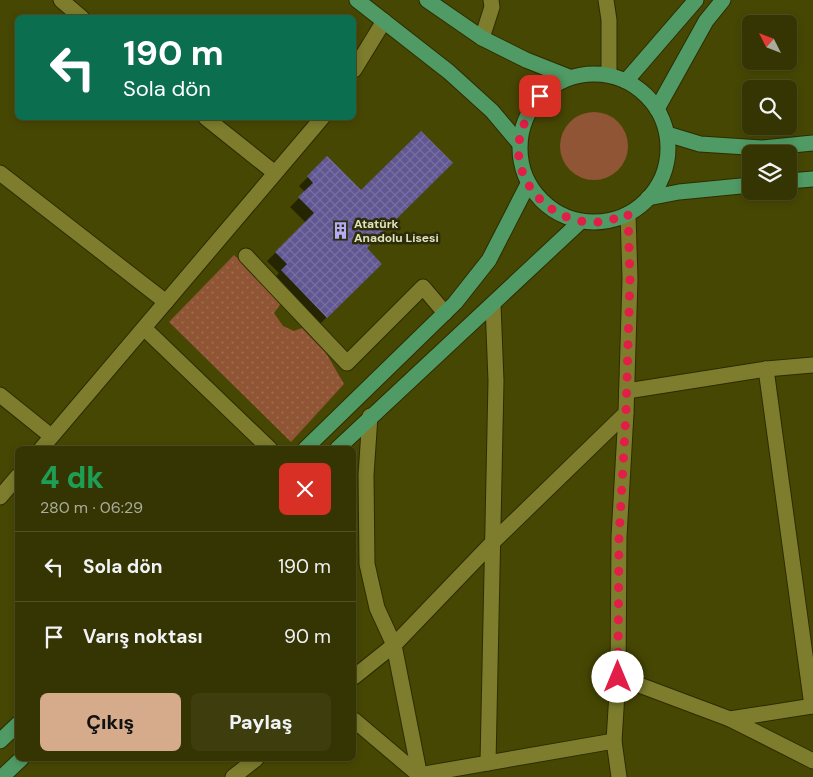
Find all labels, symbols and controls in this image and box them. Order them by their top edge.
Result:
north arrow [742,15,798,70]
map controls [742,15,797,200]
text: 190 m [123,30,224,76]
icon: left [40,35,105,100]
text: Sola dön [123,74,211,103]
pin [519,75,561,117]
button: search [742,80,797,135]
icon: arrive [526,82,554,110]
button: layers [742,145,797,200]
place label: Atatürk Anadolu Lisesi [354,216,439,246]
building icon: Atatürk Anadolu Lisesi [330,221,350,241]
text: 4 dk [40,458,104,497]
button: close [279,463,331,515]
text: 280 m · 06:29 [40,497,143,518]
icon: left [40,553,68,581]
text: Sola dön [83,554,163,579]
text: 190 m [278,554,331,579]
icon: arrive [40,623,68,651]
text: Varış noktası [83,624,203,649]
text: 90 m [284,624,331,649]
position arrow [591,650,643,702]
button: Çıkış [40,693,181,751]
button: Paylaş [191,693,331,751]

